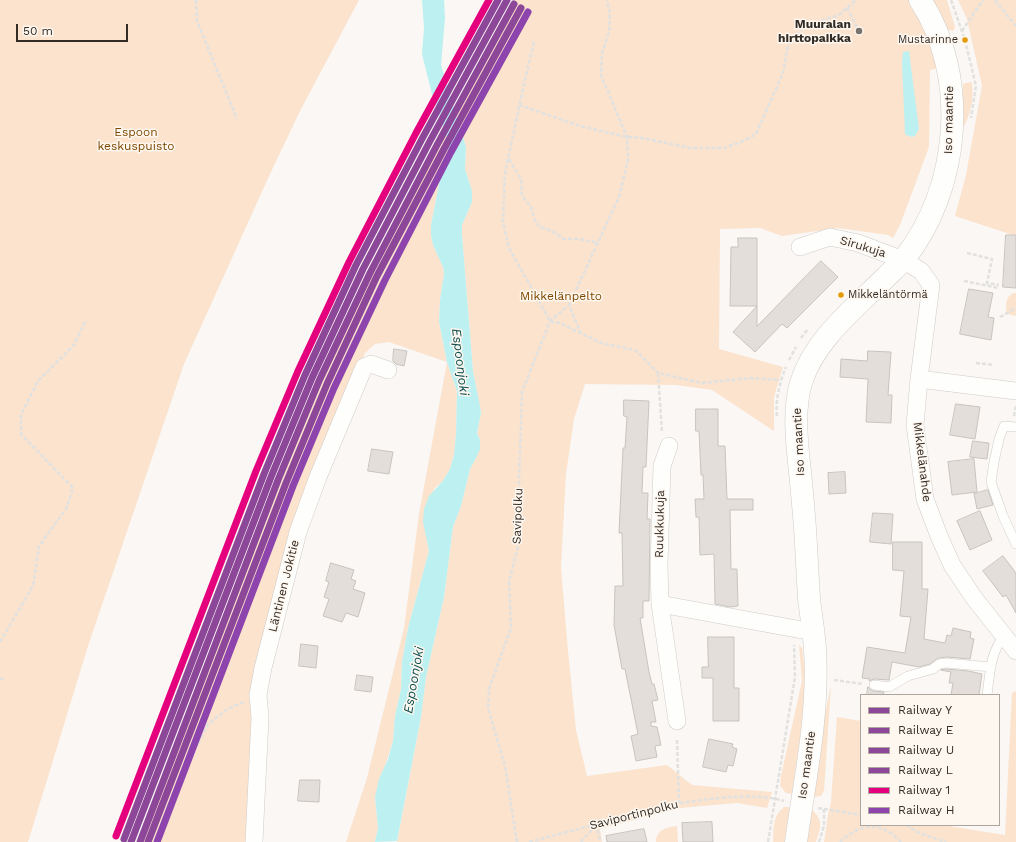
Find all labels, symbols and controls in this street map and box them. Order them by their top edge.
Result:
scale bar [18,16,130,42]
place label: Muuralan hirttopaikka [778,17,851,45]
text: 50 m [23,24,53,38]
marker: Muuralan hirttopaikka [854,26,864,36]
place label: Mustarinne [898,33,958,47]
marker: Mustarinne [960,35,970,45]
street label: Iso maantie [941,86,957,154]
park label: Espoon keskuspuisto [97,125,175,153]
street label: Sirukuja [838,233,888,261]
place label: Mikkeläntörmä [848,288,928,302]
park label: Mikkelänpelto [520,289,602,303]
marker: Mikkeläntörmä [836,290,846,300]
water label: Espoonjoki [448,328,472,396]
street label: Iso maantie [790,407,808,477]
street label: Mikkelänahde [910,421,934,503]
street label: Savipolku [510,488,526,544]
street label: Ruukkukuja [652,490,668,558]
street label: Läntinen Jokitie [266,538,302,634]
water label: Espoonjoki [400,645,428,715]
legend [860,694,1000,826]
text: Railway Y [898,703,952,717]
text: Railway E [898,723,953,737]
street label: Iso maantie [795,730,819,800]
text: Railway U [898,743,954,757]
text: Railway L [898,763,953,777]
text: Railway 1 [898,783,950,797]
street label: Saviportinpolku [588,797,680,833]
text: Railway H [898,803,955,817]

